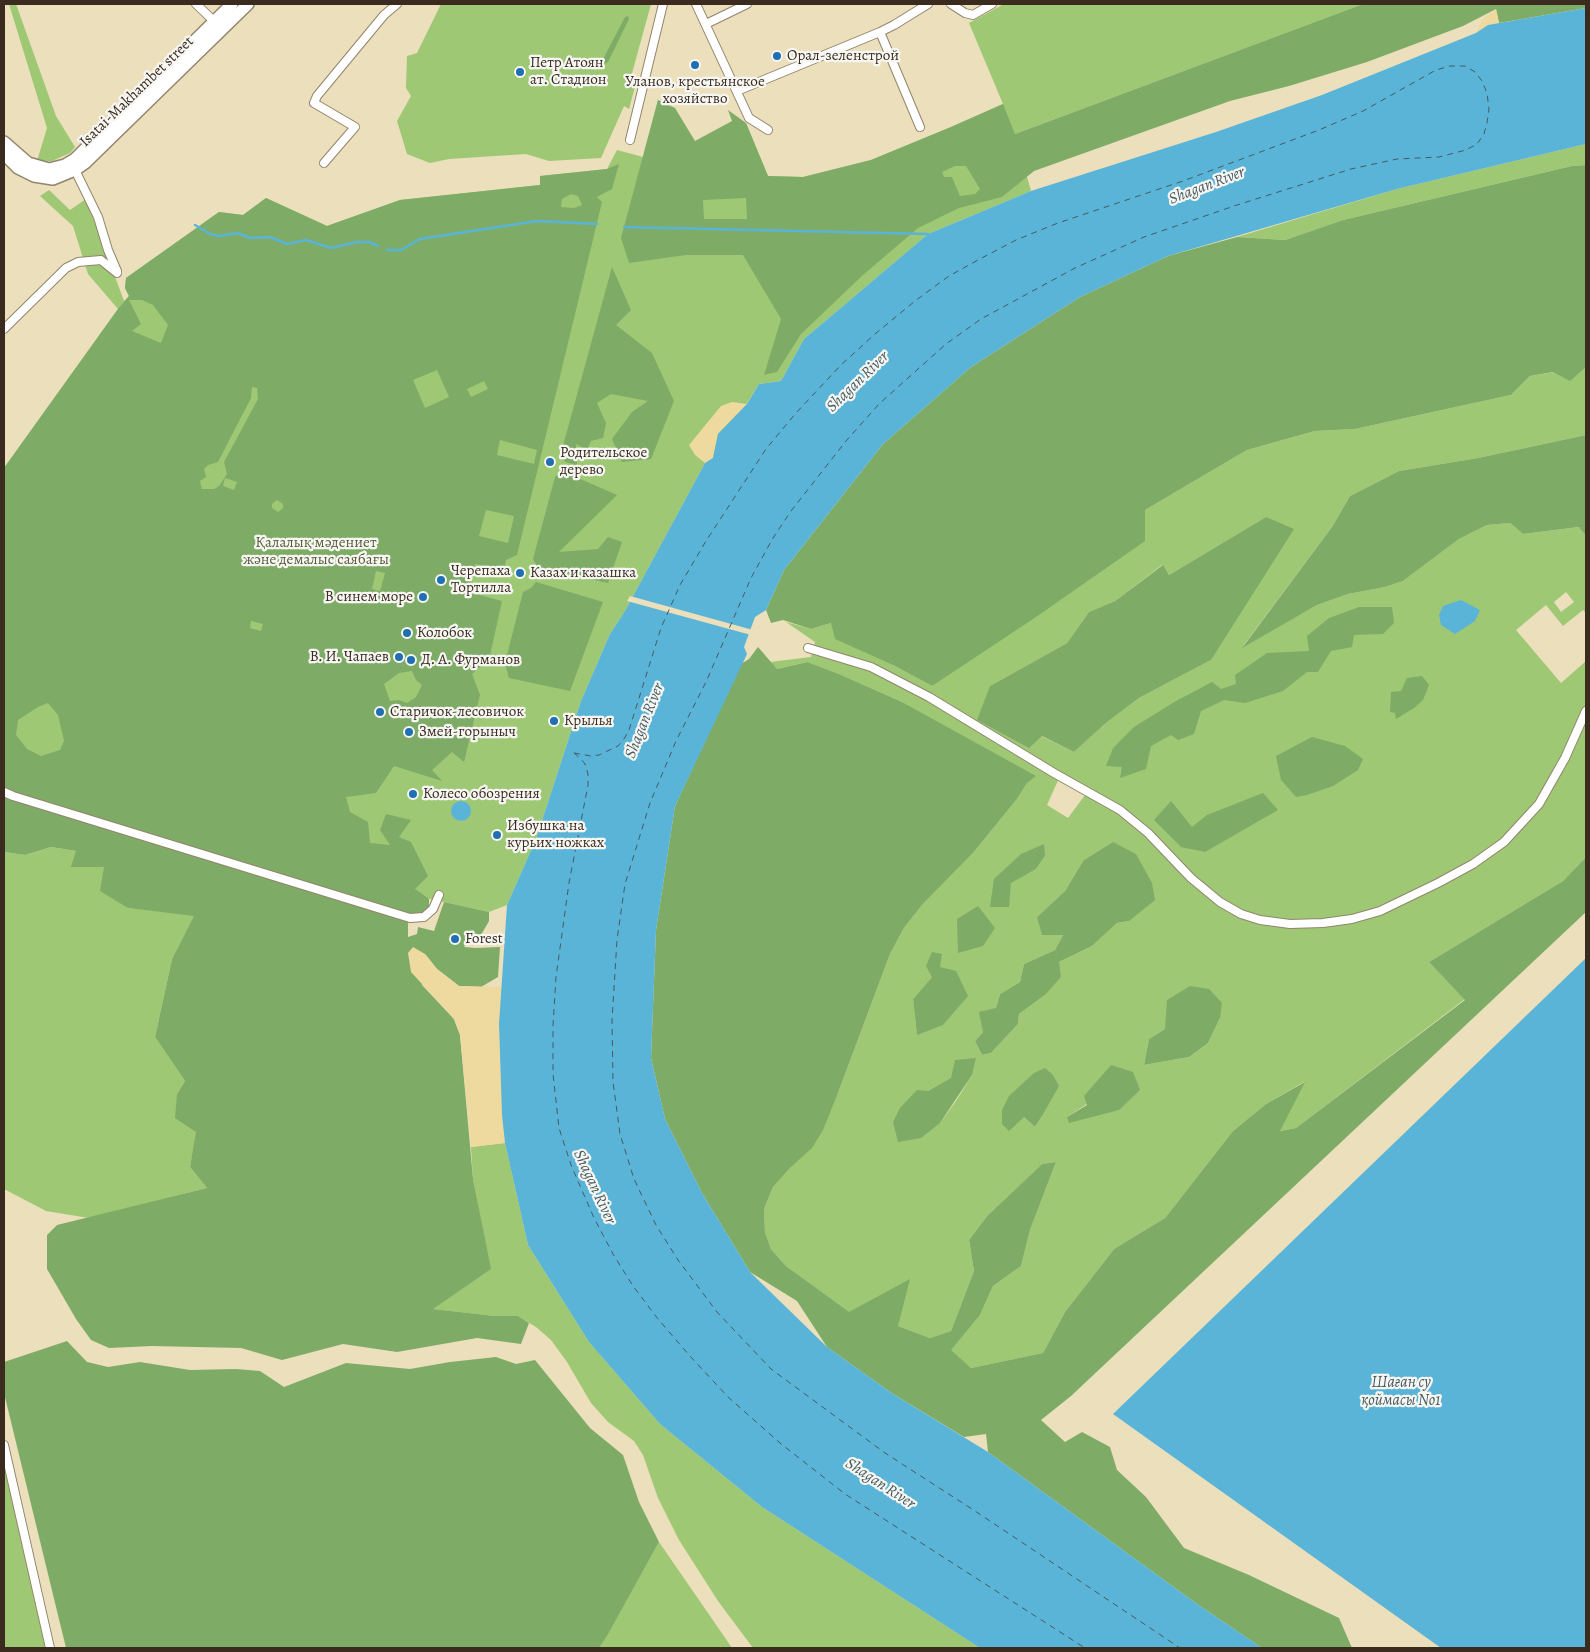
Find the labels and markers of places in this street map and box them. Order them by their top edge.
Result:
place label: Орал-зеленстрой [787,47,899,65]
marker: Орал-зеленстрой [771,50,783,62]
place label: Петр Атоян ат. Стадион [530,54,607,89]
marker: Уланов, крестьянское хозяйство [689,59,701,71]
marker: Петр Атоян ат. Стадион [514,66,526,78]
place label: Уланов, крестьянское хозяйство [625,73,765,108]
place label: Родительское дерево [560,444,647,479]
marker: Родительское дерево [544,456,556,468]
place label: Черепаха Тортилла [451,562,511,597]
place label: Казах и казашка [530,564,636,582]
marker: Казах и казашка [514,567,526,579]
marker: Черепаха Тортилла [435,574,447,586]
place label: В синем море [325,588,413,606]
marker: В синем море [417,591,429,603]
place label: Колобок [417,624,472,642]
marker: Колобок [401,627,413,639]
place label: В. И. Чапаев [310,648,389,666]
marker: В. И. Чапаев [393,651,405,663]
place label: Д. А. Фурманов [421,651,520,669]
marker: Д. А. Фурманов [405,654,417,666]
place label: Старичок-лесовичок [390,703,524,721]
marker: Старичок-лесовичок [374,706,386,718]
place label: Крылья [564,712,612,730]
marker: Крылья [548,715,560,727]
place label: Змей-горыныч [419,723,516,741]
marker: Змей-горыныч [403,726,415,738]
place label: Колесо обозрения [423,785,540,803]
marker: Колесо обозрения [407,788,419,800]
place label: Избушка на курьих ножках [507,817,604,852]
marker: Избушка на курьих ножках [491,829,503,841]
place label: Forest [465,930,503,948]
marker: Forest [449,933,461,945]

